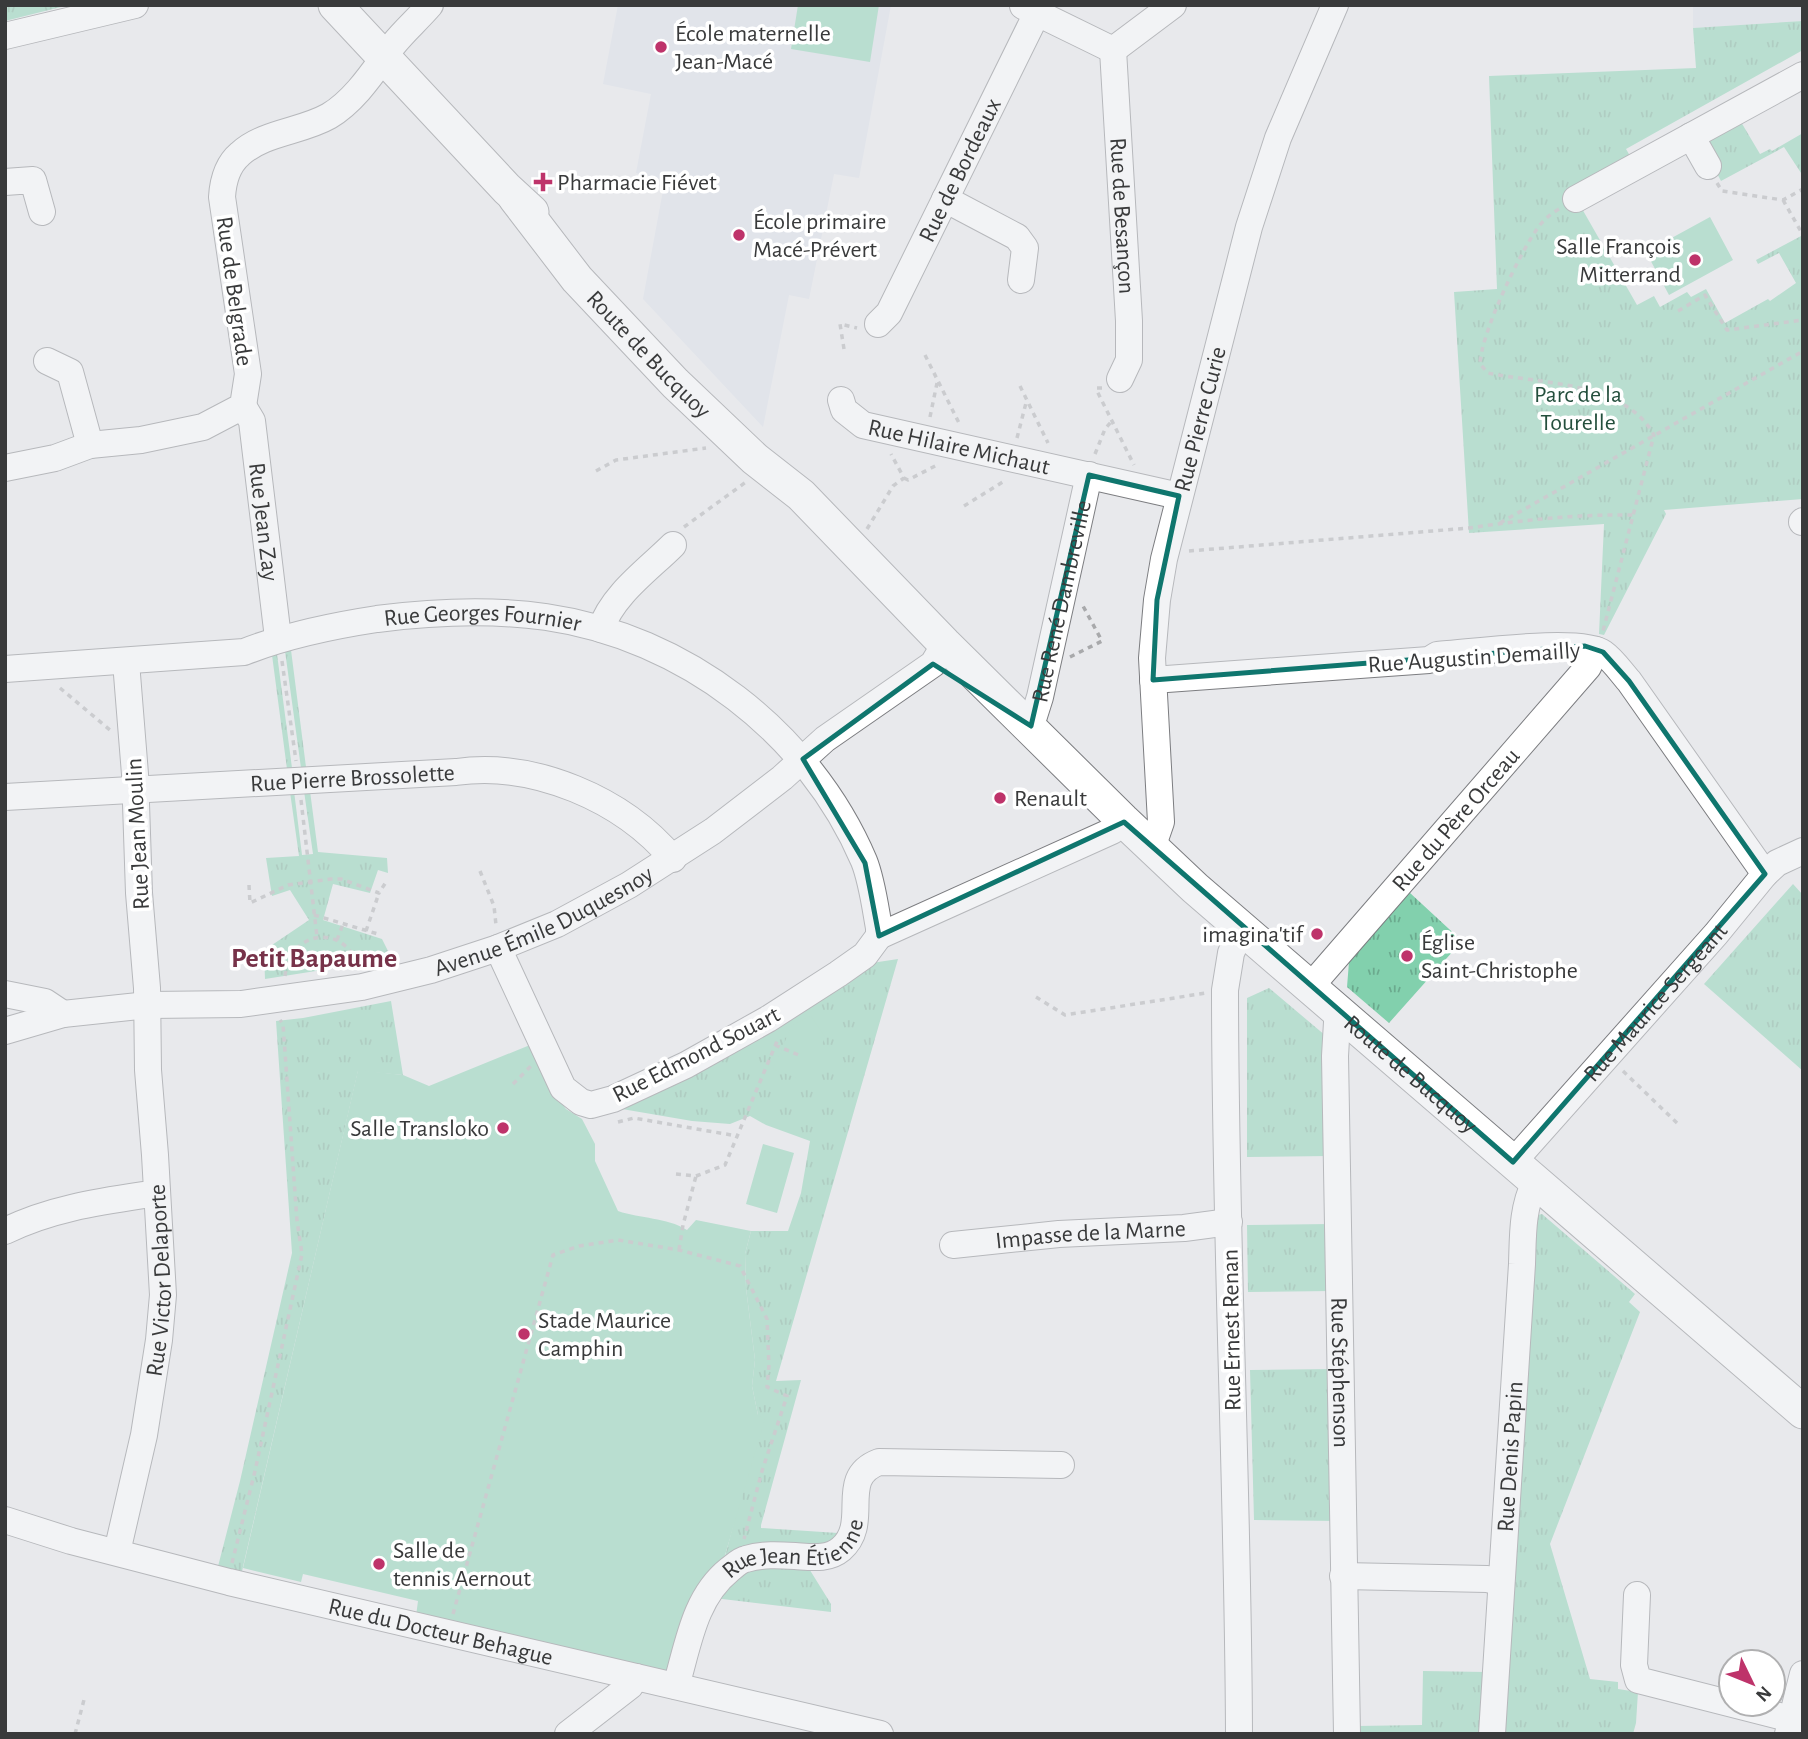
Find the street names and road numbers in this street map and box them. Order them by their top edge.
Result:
street label: Rue de Bordeaux [915,94,1006,246]
street label: Rue de Besançon [1105,137,1138,295]
street label: Rue de Belgrade [212,215,256,368]
street label: Route de Bucquoy [582,286,715,423]
street label: Rue Pierre Curie [1171,344,1231,494]
street label: Rue Hilaire Michaut [866,416,1052,480]
street label: Rue Jean Zay [244,461,282,582]
street label: Rue René Dambreville [1028,498,1096,705]
street label: Rue Georges Fournier [383,601,584,636]
street label: Rue Augustin Demailly [1367,639,1581,677]
street label: Rue du Père Orceau [1388,744,1525,896]
street label: Rue Jean Moulin [122,757,154,910]
street label: Rue Pierre Brossolette [250,761,455,796]
street label: Avenue Émile Duquesnoy [431,862,657,981]
street label: Rue Maurice Sergeant [1580,919,1733,1087]
street label: Rue Edmond Souart [609,1002,784,1107]
street label: Route de Bucquoy [1339,1011,1481,1138]
street label: Rue Victor Delaporte [142,1183,176,1378]
street label: Impasse de la Marne [994,1217,1186,1254]
street label: Rue Ernest Renan [1219,1249,1245,1411]
street label: Rue Stéphenson [1326,1297,1353,1448]
street label: Rue Denis Papin [1494,1380,1527,1533]
street label: Rue Jean Étienne [718,1517,868,1583]
street label: Rue du Docteur Behague [326,1595,555,1670]

